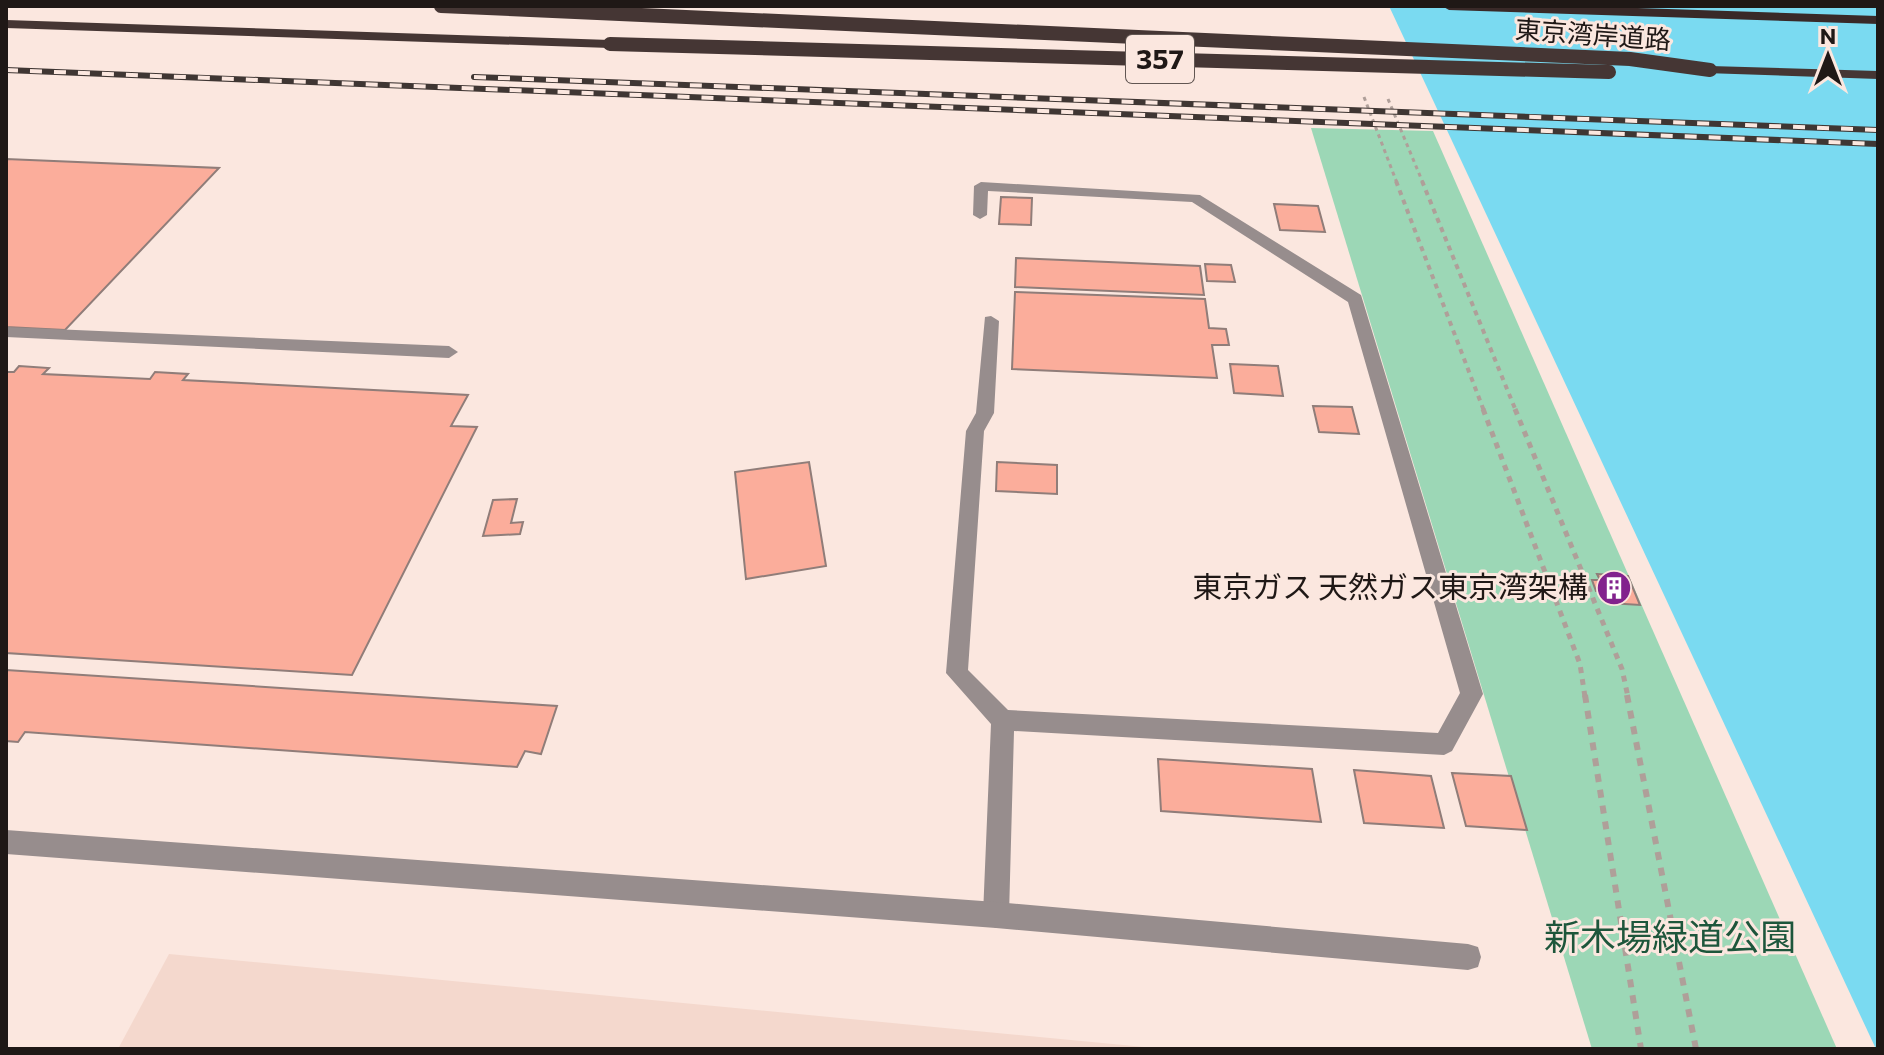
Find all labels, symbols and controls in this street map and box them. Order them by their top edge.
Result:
street label: 東京湾岸道路 [1514,13,1672,54]
north arrow [1788,16,1868,96]
text: N [1820,22,1836,49]
road number: 357 [1126,35,1194,83]
place label: 東京ガス 天然ガス東京湾架構 [1192,567,1588,604]
building icon: 東京ガス 天然ガス東京湾架構 [1595,569,1633,607]
park label: 新木場緑道公園 [1544,913,1796,957]

